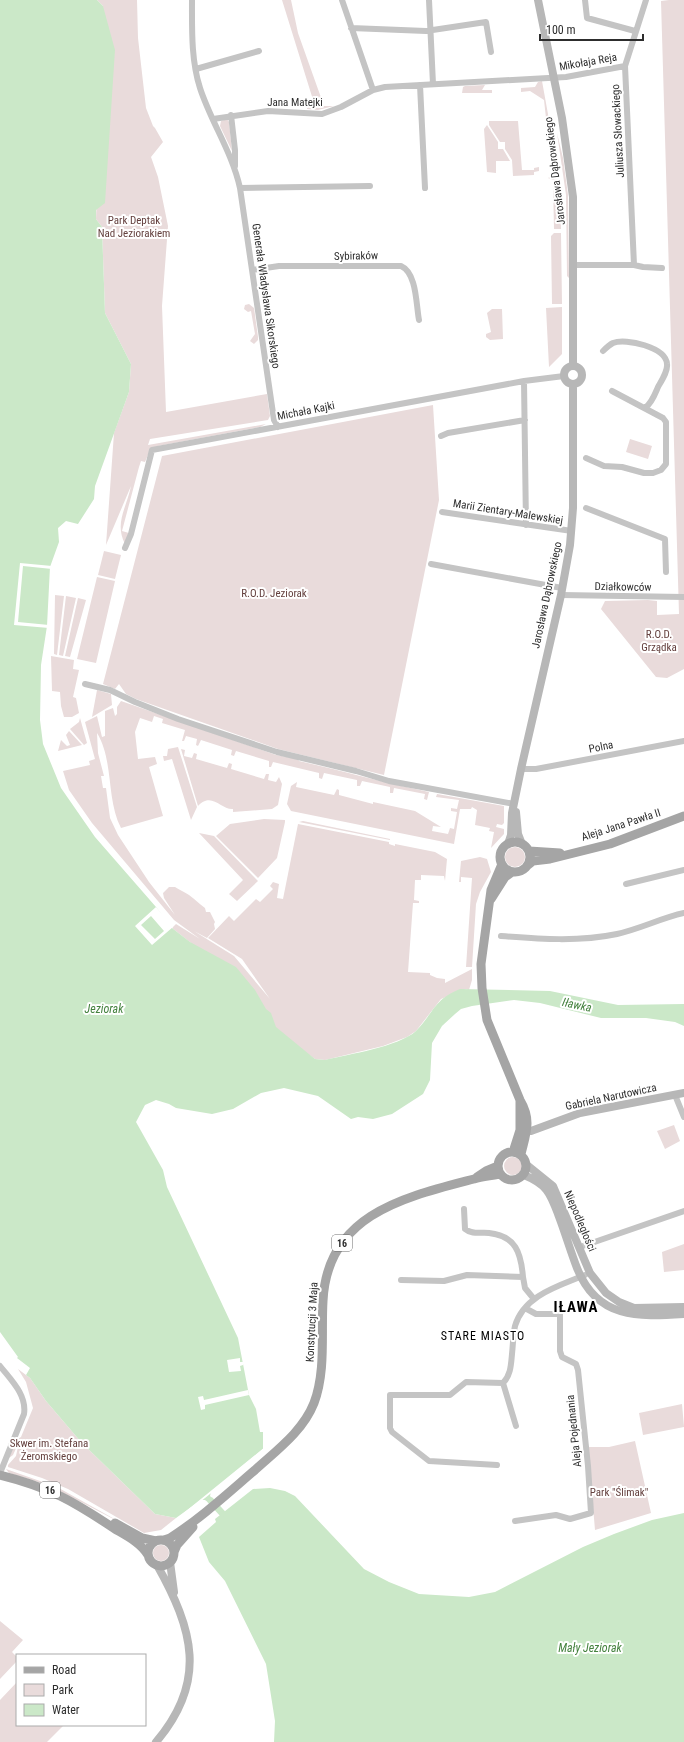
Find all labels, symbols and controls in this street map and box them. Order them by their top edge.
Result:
scale bar [540,16,643,42]
text: 100 m [546,23,576,37]
street label: Mikołaja Reja [558,51,618,73]
street label: Juliusza Słowackiego [609,83,627,178]
street label: Jana Matejki [267,96,323,109]
street label: Jarosława Dąbrowskiego [542,116,568,226]
park label: Park Deptak Nad Jeziorakiem [98,214,170,240]
street label: Generała Władysława Sikorskiego [249,223,283,370]
street label: Sybiraków [334,249,378,263]
street label: Michała Kajki [276,399,336,423]
street label: Marii Zientary-Malewskiej [452,497,564,527]
street label: Jarosława Dąbrowskiego [529,540,565,650]
street label: Działkowców [594,580,652,594]
park label: R.O.D. Jeziorak [241,587,307,600]
park label: R.O.D. Grządka [641,628,677,654]
street label: Polna [588,738,614,756]
street label: Aleja Jana Pawła II [580,806,662,844]
water label: Iławka [561,995,593,1015]
water label: Jeziorak [85,1002,124,1016]
street label: Gabriela Narutowicza [564,1081,658,1113]
street label: Niepodległości [561,1189,599,1253]
road number: 16 [332,1235,352,1251]
street label: Konstytucji 3 Maja [303,1282,321,1362]
district label: IŁAWA [553,1298,599,1316]
district label: STARE MIASTO [441,1329,525,1343]
street label: Aleja Pojednania [564,1394,584,1468]
park label: Skwer im. Stefana Żeromskiego [10,1437,88,1463]
road number: 16 [40,1482,60,1498]
park label: Park "Ślimak" [590,1486,648,1499]
water label: Mały Jeziorak [558,1641,623,1655]
legend [16,1654,146,1726]
text: Road [52,1663,76,1677]
text: Park [52,1683,74,1697]
text: Water [52,1703,80,1717]

